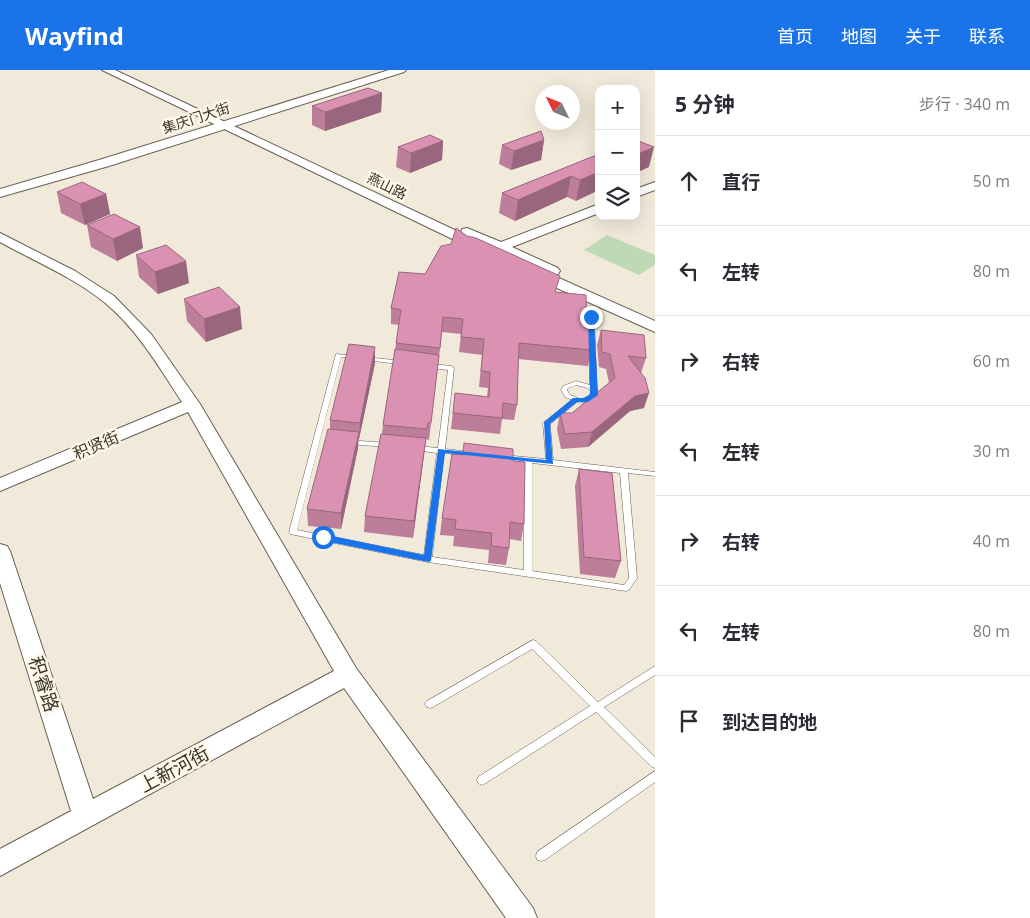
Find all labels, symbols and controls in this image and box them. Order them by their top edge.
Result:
text: Wayfind [25,19,124,52]
text: 首页 [777,24,813,48]
text: 地图 [841,24,877,48]
text: 关于 [905,24,941,48]
text: 联系 [969,24,1005,48]
north arrow [535,85,580,130]
map controls [595,85,640,220]
button: + [595,85,640,130]
text: 5 分钟 [675,90,734,118]
text: 步行 · 340 m [919,93,1010,115]
street label: 集庆门大街 [160,98,232,137]
button: − [595,130,640,175]
icon: ahead [675,167,703,195]
street label: 燕山路 [364,168,410,203]
text: 直行 [722,169,760,195]
text: 50 m [973,170,1010,192]
button: layers [595,175,640,220]
icon: left [675,257,703,285]
text: 左转 [722,259,760,285]
text: 80 m [973,260,1010,282]
route end [580,306,603,329]
icon: right [675,347,703,375]
text: 右转 [722,349,760,375]
text: 60 m [973,350,1010,372]
street label: 积贤街 [70,425,122,465]
icon: left [675,437,703,465]
text: 左转 [722,439,760,465]
text: 30 m [973,440,1010,462]
route start [312,526,335,549]
icon: right [675,527,703,555]
text: 右转 [722,529,760,555]
text: 40 m [973,530,1010,552]
icon: left [675,617,703,645]
text: 左转 [722,619,760,645]
text: 80 m [973,620,1010,642]
street label: 积睿路 [23,653,65,715]
icon: arrive [675,707,703,735]
text: 到达目的地 [722,709,817,735]
street label: 上新河街 [134,740,214,798]

